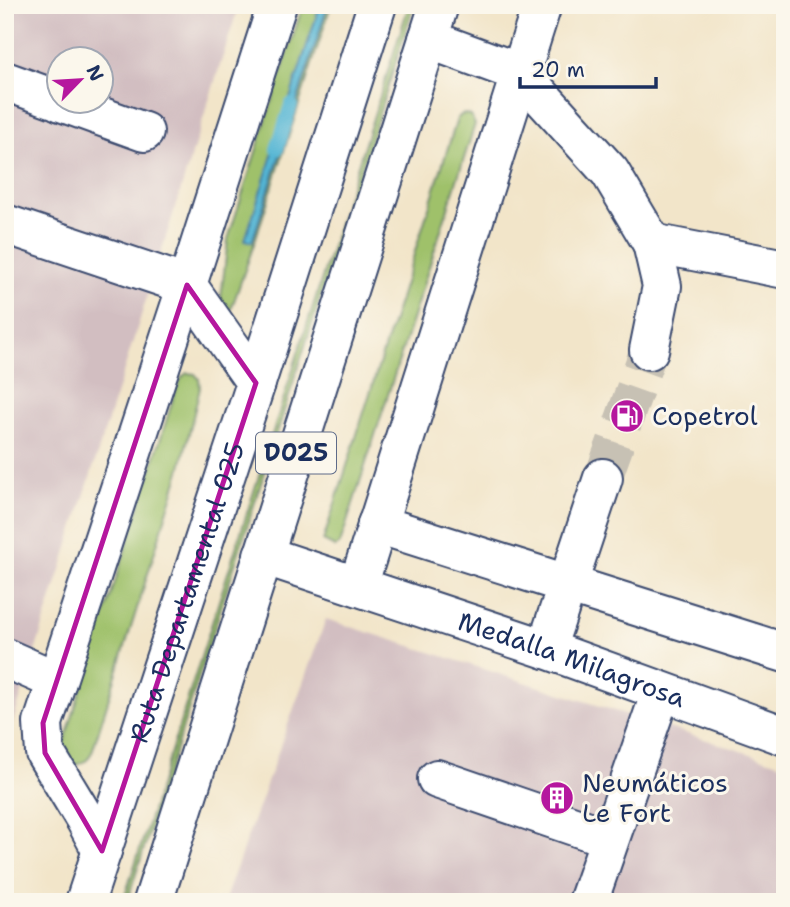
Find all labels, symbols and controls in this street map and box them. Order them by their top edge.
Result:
north arrow [46,46,116,116]
scale bar [520,46,657,90]
text: 20 m [531,56,585,84]
text: N [80,61,109,85]
fuel station icon: Copetrol [608,397,646,435]
place label: Copetrol [652,398,758,433]
road number: D025 [256,432,336,474]
street label: Ruta Departamental 025 [121,437,252,747]
street label: Medalla Milagrosa [454,603,690,715]
place label: Neumáticos Le Fort [582,765,728,830]
building icon: Neumáticos Le Fort [538,779,576,817]

